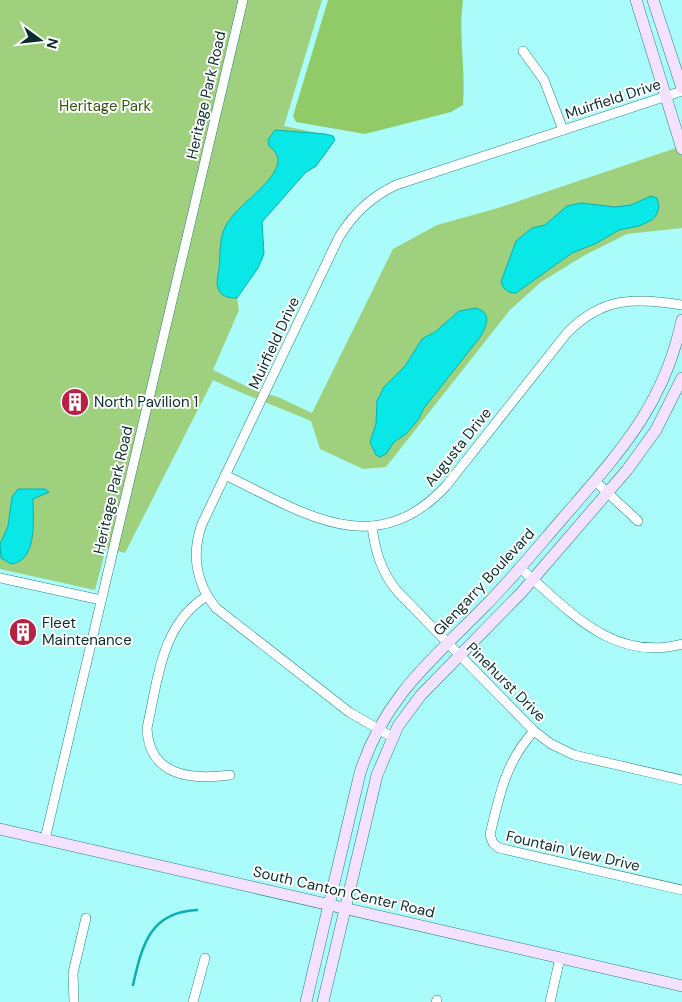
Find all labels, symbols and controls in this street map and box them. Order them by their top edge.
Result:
north arrow [15,15,65,65]
street label: Heritage Park Road [182,29,230,161]
text: N [43,36,63,51]
street label: Muirfield Drive [563,74,663,124]
park label: Heritage Park [59,96,152,116]
street label: Muirfield Drive [244,294,304,392]
building icon: North Pavilion 1 [60,387,90,417]
place label: North Pavilion 1 [94,392,198,412]
street label: Augusta Drive [420,403,496,491]
street label: Heritage Park Road [89,424,137,556]
street label: Glengarry Boulevard [429,524,539,640]
place label: Fleet Maintenance [42,613,132,650]
building icon: Fleet Maintenance [8,617,38,647]
street label: Pinehurst Drive [462,638,550,726]
street label: Fountain View Drive [504,826,642,876]
street label: South Canton Center Road [251,861,437,923]

